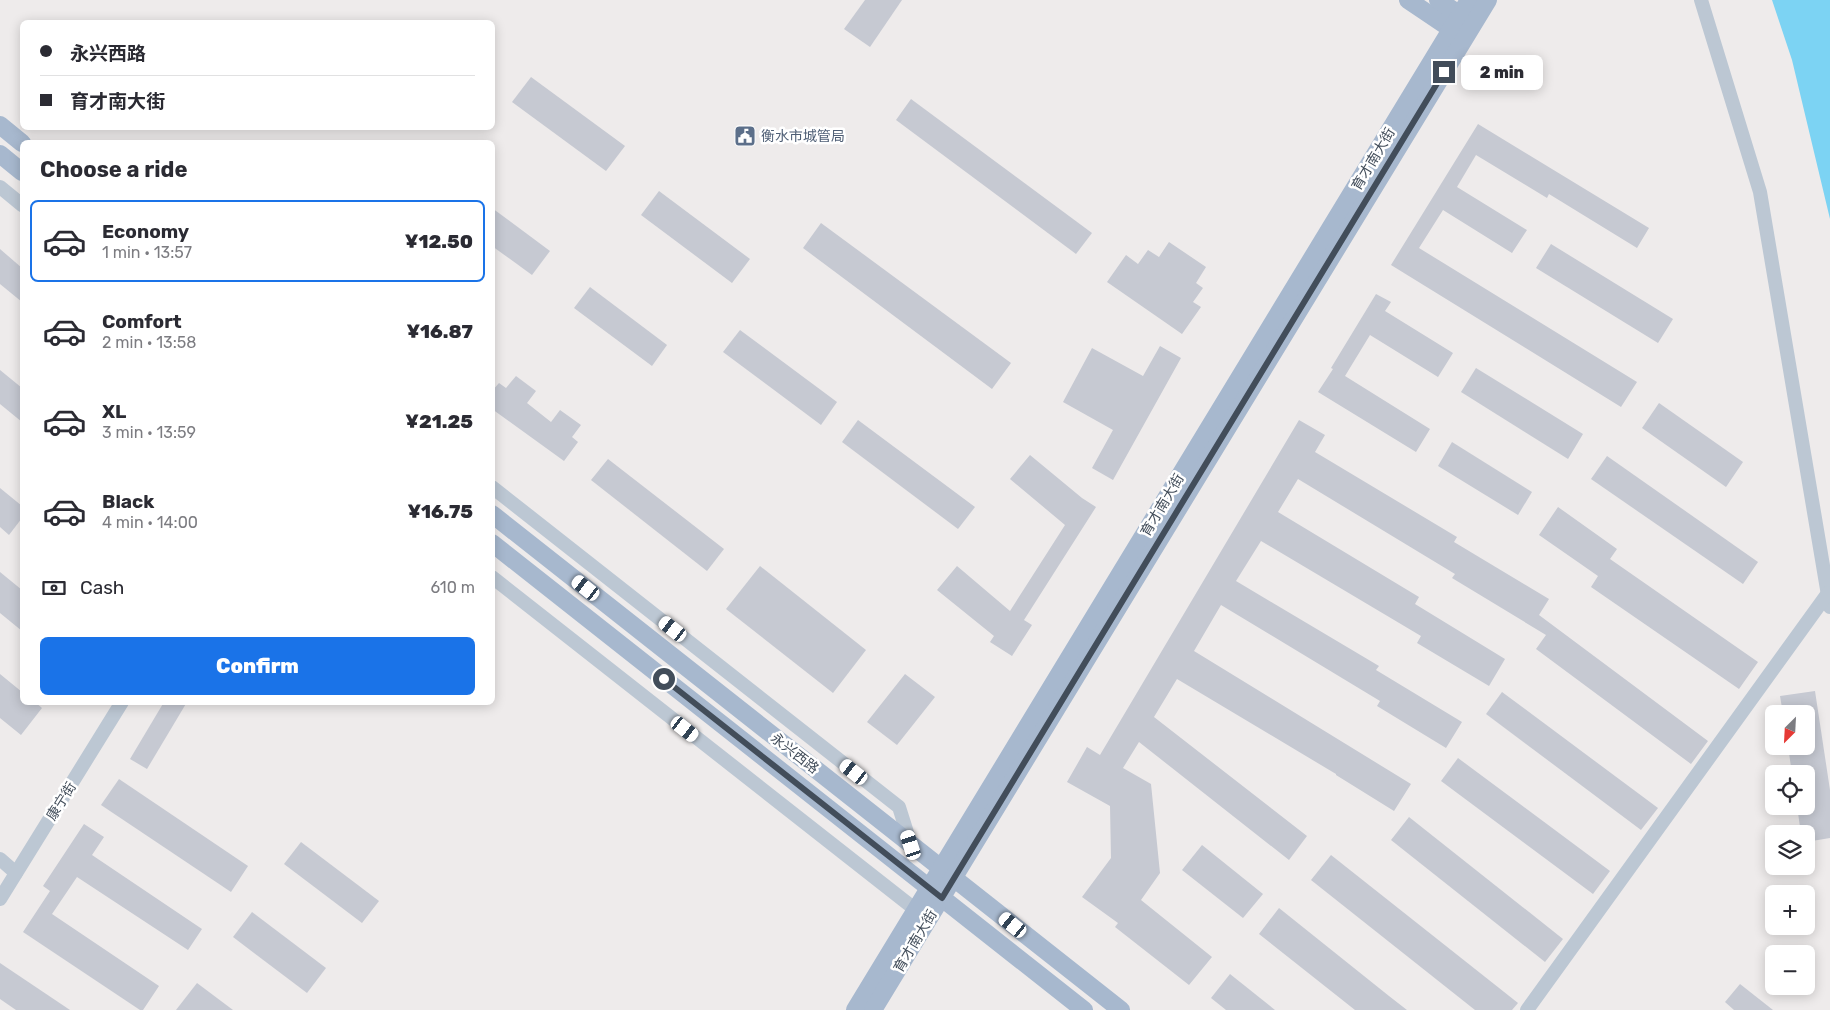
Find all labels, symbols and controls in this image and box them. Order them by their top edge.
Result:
text: 永兴西路 [70,42,146,65]
callout: 2 min [1462,54,1544,90]
route end [1433,61,1455,83]
text: 2 min [1480,63,1524,82]
text: 育才南大街 [70,90,165,113]
public building icon: 衡水市城管局 [733,124,757,148]
street label: 育才南大街 [1348,125,1399,194]
place label: 衡水市城管局 [761,128,845,145]
text: Choose a ride [40,156,187,183]
icon: car [42,219,87,264]
text: Economy [102,220,189,243]
text: ¥12.50 [405,230,473,253]
text: 1 min · 13:57 [102,243,192,262]
icon: car [42,309,87,354]
text: Comfort [102,310,182,333]
text: ¥16.87 [406,320,473,343]
text: 2 min · 13:58 [102,333,196,352]
icon: car [42,399,87,444]
text: XL [102,400,126,423]
text: ¥21.25 [405,410,473,433]
text: 3 min · 13:59 [102,423,196,442]
street label: 育才南大街 [1137,471,1188,540]
icon: car [42,489,87,534]
text: Black [102,490,154,513]
text: ¥16.75 [407,500,473,523]
text: 4 min · 14:00 [102,513,198,532]
car [569,573,602,603]
icon: cash [40,574,68,602]
text: Cash [80,576,124,599]
text: 610 m [431,578,475,597]
car [656,614,689,644]
button: Confirm [40,637,475,695]
route start [653,668,675,690]
north arrow [1765,705,1815,755]
map controls [1765,705,1815,995]
car [668,714,701,744]
street label: 永兴西路 [767,729,822,777]
car [837,757,870,787]
button: locate [1765,765,1815,815]
street label: 康宁街 [43,779,80,824]
button: layers [1765,825,1815,875]
car [899,828,922,862]
button: + [1765,885,1815,935]
street label: 育才南大街 [890,907,941,976]
car [996,910,1029,940]
button: − [1765,945,1815,995]

